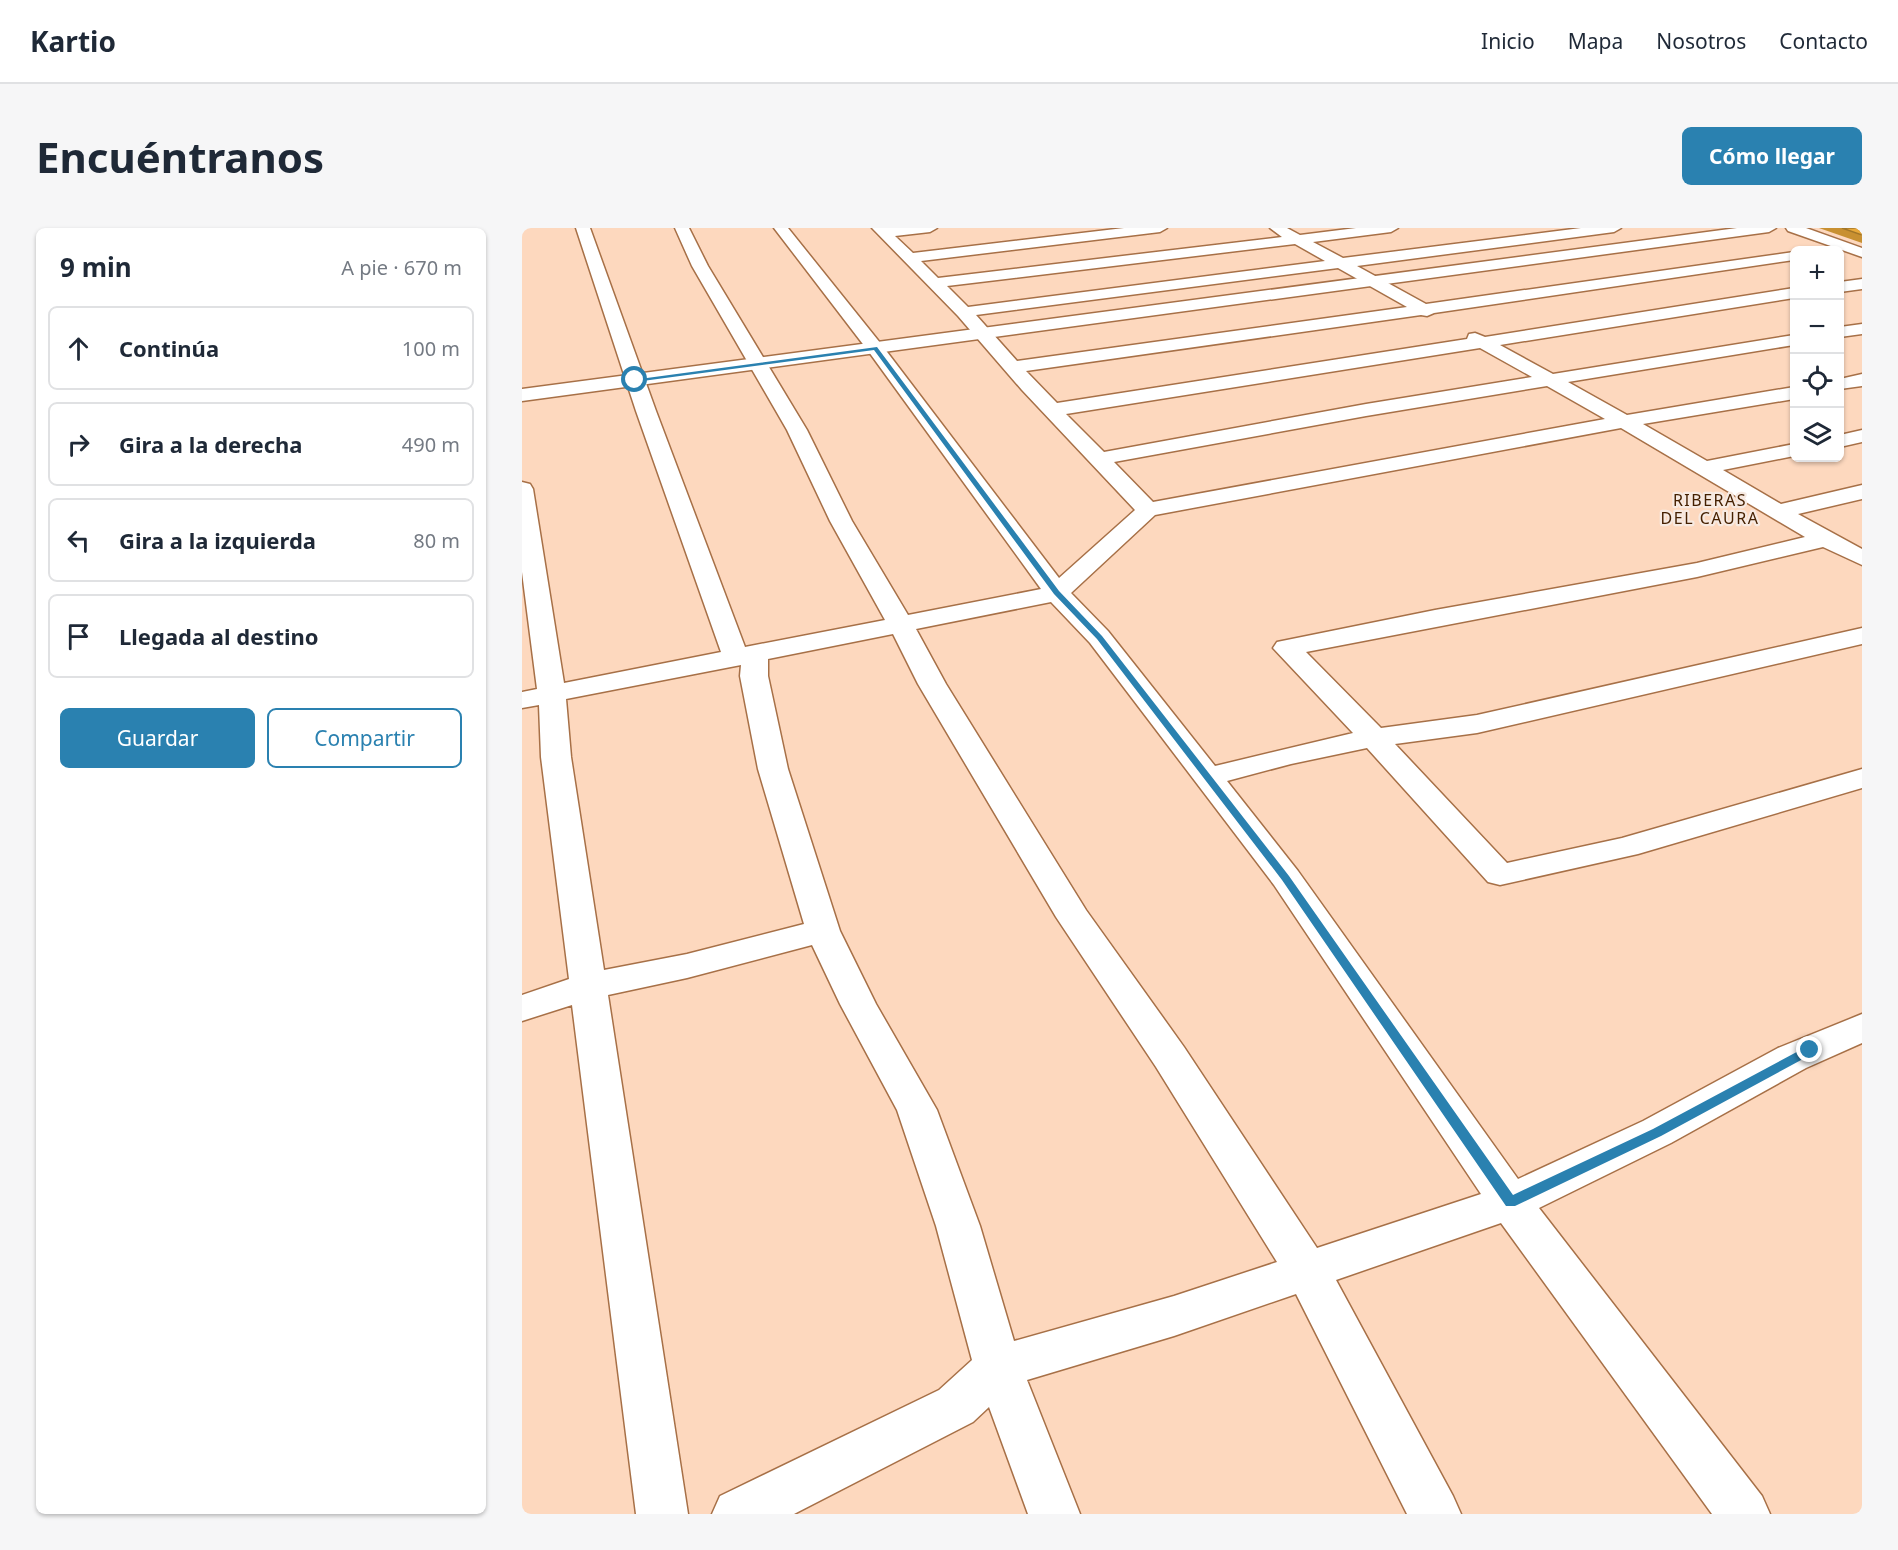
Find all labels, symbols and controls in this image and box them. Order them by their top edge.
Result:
text: Kartio [30,22,116,60]
text: Inicio [1481,27,1535,55]
text: Mapa [1568,27,1623,55]
text: Nosotros [1656,27,1746,55]
text: Contacto [1779,27,1868,55]
button: Cómo llegar [1682,127,1862,185]
text: Encuéntranos [36,128,324,185]
map controls [1790,246,1844,462]
button: + [1790,246,1844,300]
text: 9 min [60,249,132,285]
text: A pie · 670 m [341,254,462,281]
button: − [1790,300,1844,354]
icon: ahead [62,332,95,365]
text: Continúa [119,333,219,363]
text: 100 m [402,335,460,362]
button: locate [1790,354,1844,408]
route start [621,366,647,392]
button: layers [1790,408,1844,462]
icon: right [62,428,95,461]
text: Gira a la derecha [119,429,303,459]
text: 490 m [402,431,460,458]
district label: RIBERAS DEL CAURA [1661,489,1759,529]
icon: left [62,524,95,557]
text: Gira a la izquierda [119,525,316,555]
text: 80 m [413,527,460,554]
icon: arrive [62,620,95,653]
text: Llegada al destino [119,621,319,651]
button: Guardar [60,708,255,768]
button: Compartir [267,708,462,768]
route end [1796,1036,1822,1062]

